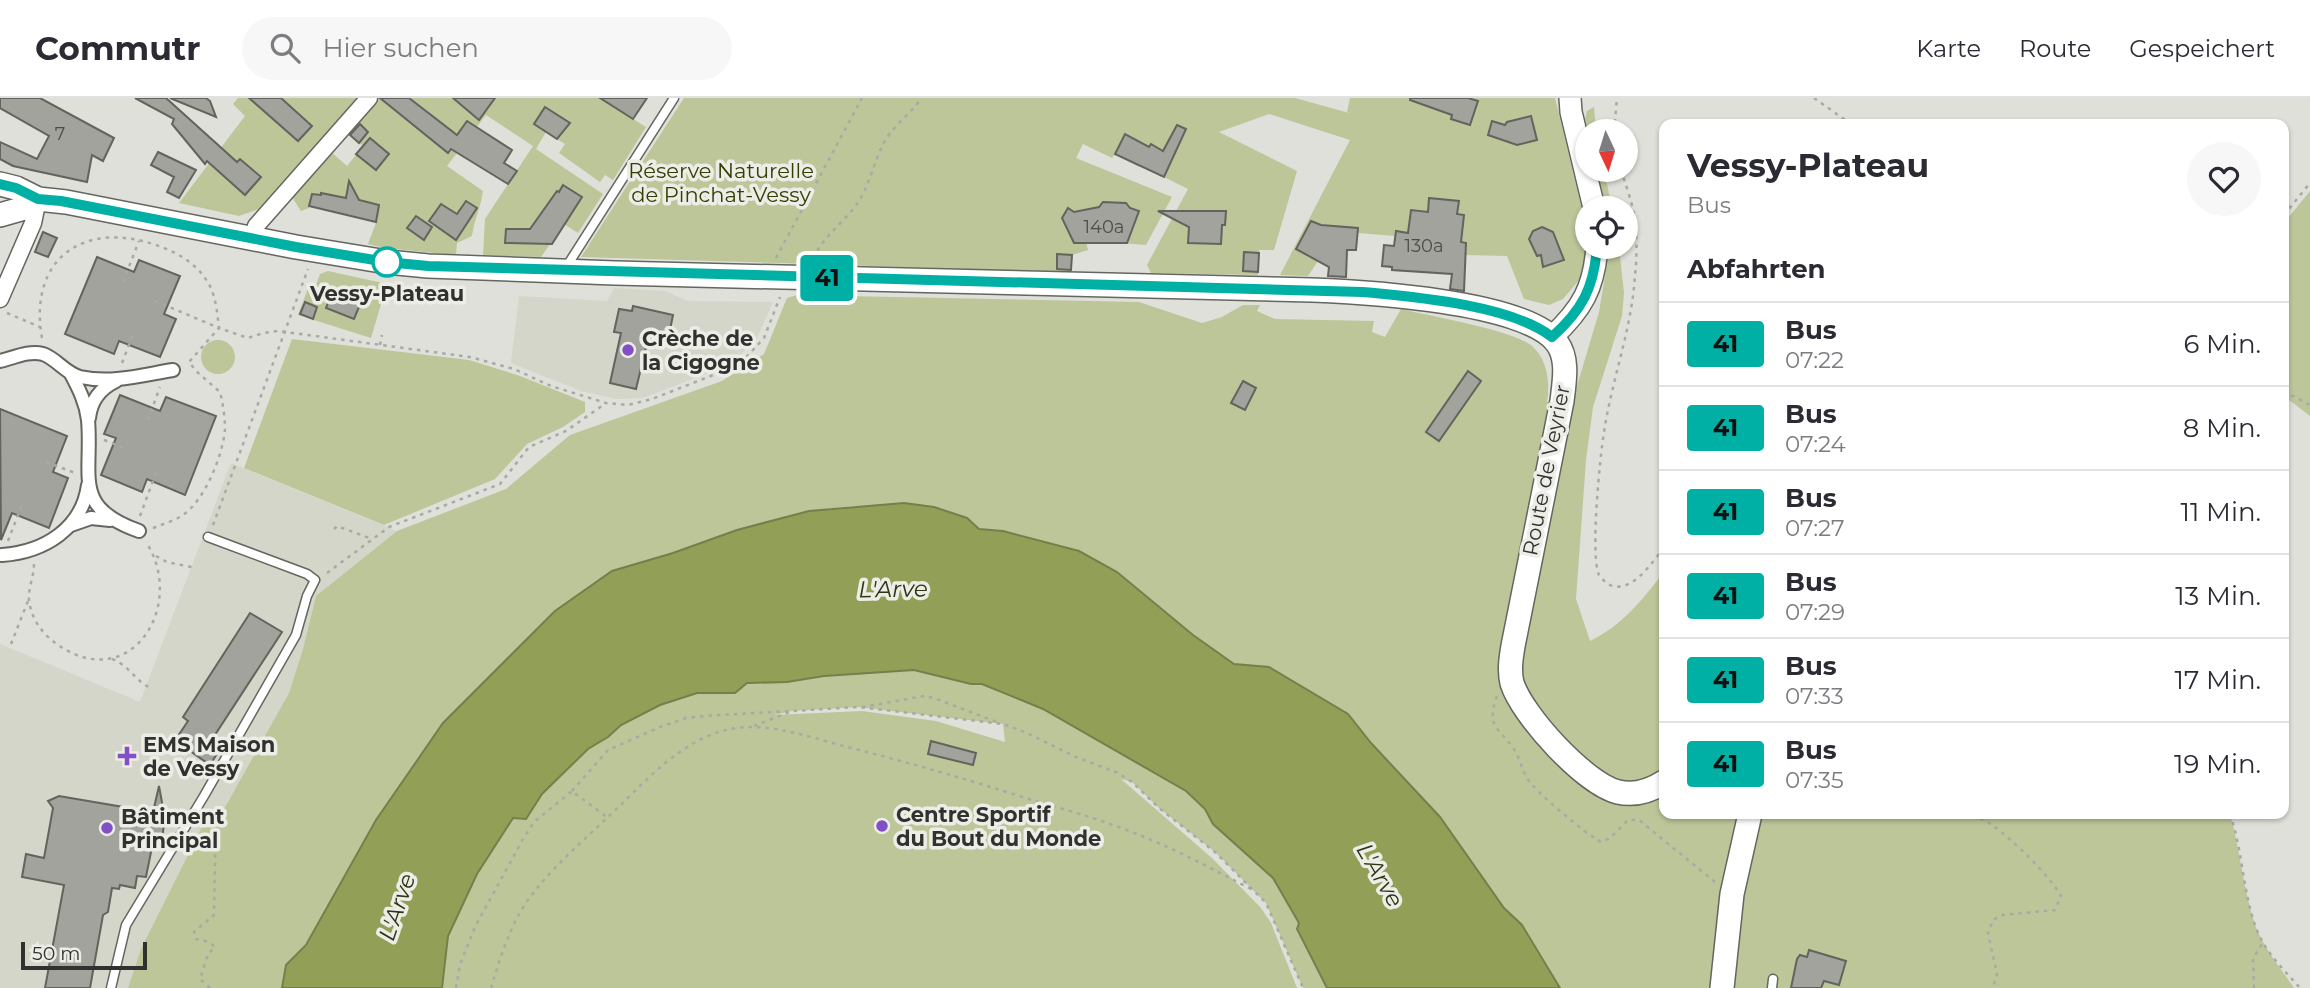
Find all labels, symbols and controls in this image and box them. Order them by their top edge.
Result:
search box [242,17,732,80]
text: Commutr [35,28,200,68]
icon: search [266,29,304,67]
text: Hier suchen [322,32,479,64]
text: Karte [1916,34,1981,63]
text: Route [2019,34,2091,63]
text: Gespeichert [2129,34,2275,63]
north arrow [1575,119,1638,182]
map controls [1575,119,1638,259]
house number: 7 [55,123,65,145]
button: heart [2187,142,2261,216]
text: Vessy-Plateau [1687,145,1929,185]
park label: Réserve Naturelle de Pinchat-Vessy [628,158,814,207]
text: Bus [1687,191,1731,219]
button: locate [1575,196,1638,259]
house number: 140a [1084,216,1124,238]
house number: 130a [1404,235,1444,257]
marker: Vessy-Plateau [372,247,402,277]
text: Abfahrten [1687,253,1826,285]
line badge: 41 [796,255,858,301]
text: 41 [814,263,840,292]
place label: Vessy-Plateau [309,281,464,306]
text: Bus [1785,314,1837,346]
place label: Crèche de la Cigogne [642,326,760,375]
text: 6 Min. [2183,328,2261,360]
text: 41 [1713,329,1738,358]
marker: Crèche de la Cigogne [620,342,636,358]
text: 07:22 [1785,346,1844,374]
street label: Route de Veyrier [1517,382,1575,558]
text: Bus [1785,398,1837,430]
text: 8 Min. [2183,412,2261,444]
text: 41 [1713,413,1738,442]
text: 07:24 [1785,430,1846,458]
text: Bus [1785,482,1837,514]
text: 11 Min. [2181,496,2261,528]
text: 41 [1713,497,1738,526]
text: 07:27 [1785,514,1845,542]
text: Bus [1785,566,1837,598]
water label: L'Arve [858,574,928,604]
text: 13 Min. [2175,580,2261,612]
text: 41 [1713,581,1738,610]
text: 07:29 [1785,598,1845,626]
text: Bus [1785,650,1837,682]
text: 17 Min. [2175,664,2261,696]
text: 41 [1713,665,1738,694]
text: 07:33 [1785,682,1844,710]
place label: EMS Maison de Vessy [143,732,275,781]
text: Bus [1785,734,1837,766]
marker: EMS Maison de Vessy [117,746,137,766]
text: 19 Min. [2174,748,2261,780]
text: 41 [1713,749,1738,778]
text: 07:35 [1785,766,1844,794]
place label: Centre Sportif du Bout du Monde [896,802,1101,851]
place label: Bâtiment Principal [121,804,225,853]
marker: Centre Sportif du Bout du Monde [874,818,890,834]
marker: Bâtiment Principal [99,820,115,836]
water label: L'Arve [1351,838,1409,912]
water label: L'Arve [372,870,422,944]
scale bar [21,939,147,971]
text: 50 m [32,942,80,965]

